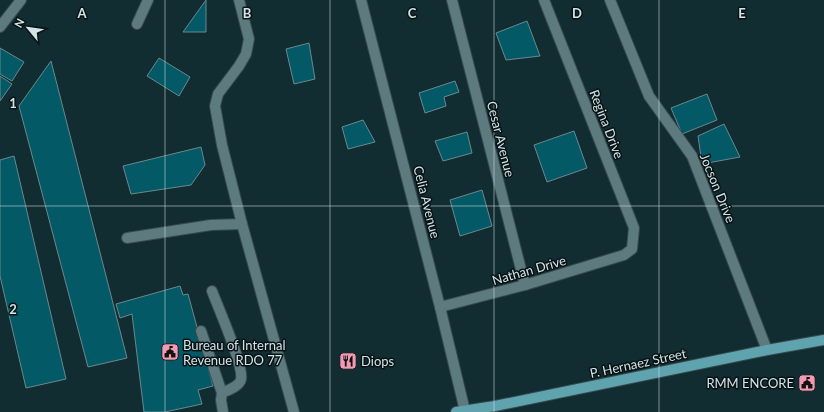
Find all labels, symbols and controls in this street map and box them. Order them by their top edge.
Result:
text: A [76,5,87,21]
text: B [243,5,252,21]
text: C [408,5,417,21]
text: D [572,5,582,21]
text: E [738,5,746,21]
north arrow [8,8,48,48]
text: N [11,16,27,30]
street label: Regina Drive [587,87,628,161]
text: 1 [9,95,17,111]
street label: Cesar Avenue [484,99,518,179]
street label: Jocson Drive [697,151,739,225]
street label: Celia Avenue [410,164,444,240]
street label: Nathan Drive [490,252,568,288]
text: 2 [9,301,17,317]
place label: Bureau of Internal Revenue RDO 77 [183,337,285,368]
public building icon: Bureau of Internal Revenue RDO 77 [160,342,180,362]
street label: P. Hernaez Street [588,345,688,381]
restaurant icon: Diops [338,351,358,371]
place label: Diops [361,353,395,369]
public building icon: RMM ENCORE [797,373,817,393]
place label: RMM ENCORE [706,375,794,391]

